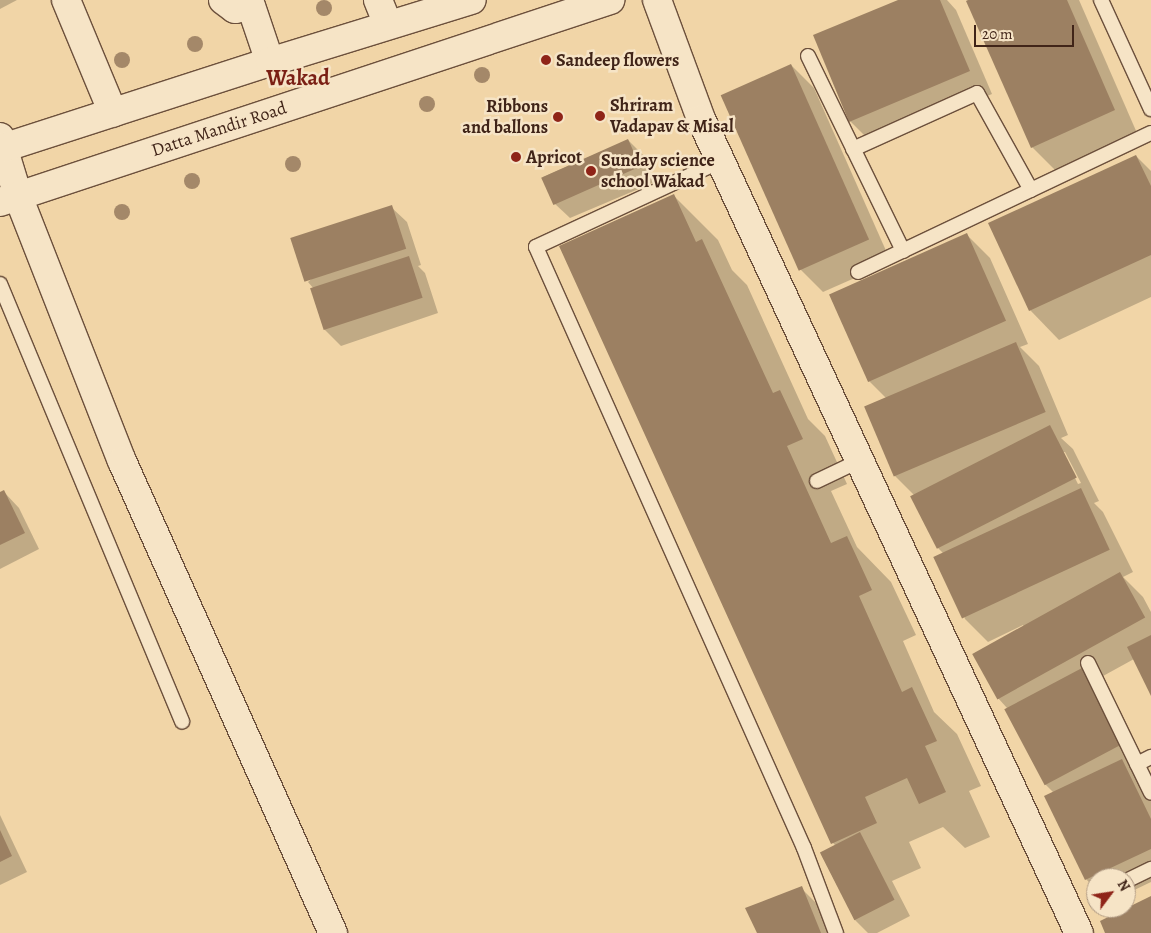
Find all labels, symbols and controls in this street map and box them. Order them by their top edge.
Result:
scale bar [976,15,1076,47]
text: 20 m [982,24,1013,44]
place label: Sandeep flowers [556,49,679,71]
marker: Sandeep flowers [540,54,552,66]
district label: Wakad [266,66,330,92]
place label: Shriram Vadapav & Misal [610,95,734,138]
place label: Ribbons and ballons [462,96,548,138]
street label: Datta Mandir Road [149,97,289,161]
marker: Shriram Vadapav & Misal [594,110,606,122]
marker: Ribbons and ballons [552,111,564,123]
place label: Apricot [526,146,582,168]
place label: Sunday science school Wakad [601,150,715,192]
marker: Apricot [510,151,522,163]
marker: Sunday science school Wakad [585,165,597,177]
north arrow [1086,868,1136,918]
text: N [1113,876,1134,895]

